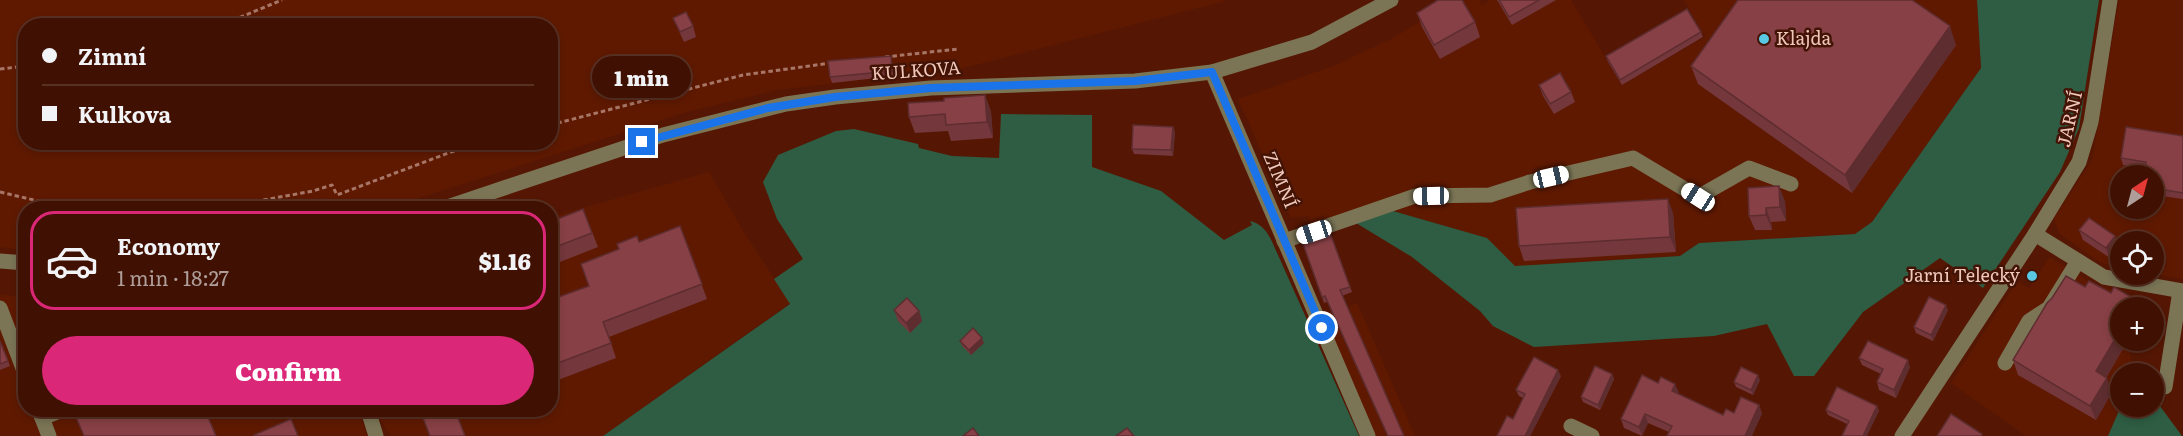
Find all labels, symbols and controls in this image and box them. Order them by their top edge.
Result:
place label: Klajda [1776,24,1832,51]
marker: Klajda [1757,32,1771,46]
text: Zimní [78,39,146,72]
street label: KULKOVA [870,53,961,86]
callout: 1 min [592,55,692,97]
text: 1 min [614,62,669,92]
street label: JARNÍ [2049,88,2088,150]
text: Kulkova [78,97,171,130]
route end [628,128,655,155]
street label: ZIMNÍ [1257,147,1305,212]
car [1531,164,1571,190]
north arrow [2110,165,2164,219]
map controls [2110,165,2164,417]
car [1678,180,1718,214]
car [1413,187,1449,205]
car [1294,218,1334,246]
text: Economy [117,229,220,262]
button: locate [2110,231,2164,285]
icon: car [45,234,99,288]
text: $1.16 [478,244,531,277]
place label: Jarní Telecký [1905,261,2021,288]
text: 1 min · 18:27 [117,262,229,292]
marker: Jarní Telecký [2025,269,2039,283]
button: + [2110,297,2164,351]
route start [1308,314,1335,341]
button: Confirm [42,336,534,405]
button: − [2110,363,2164,417]

